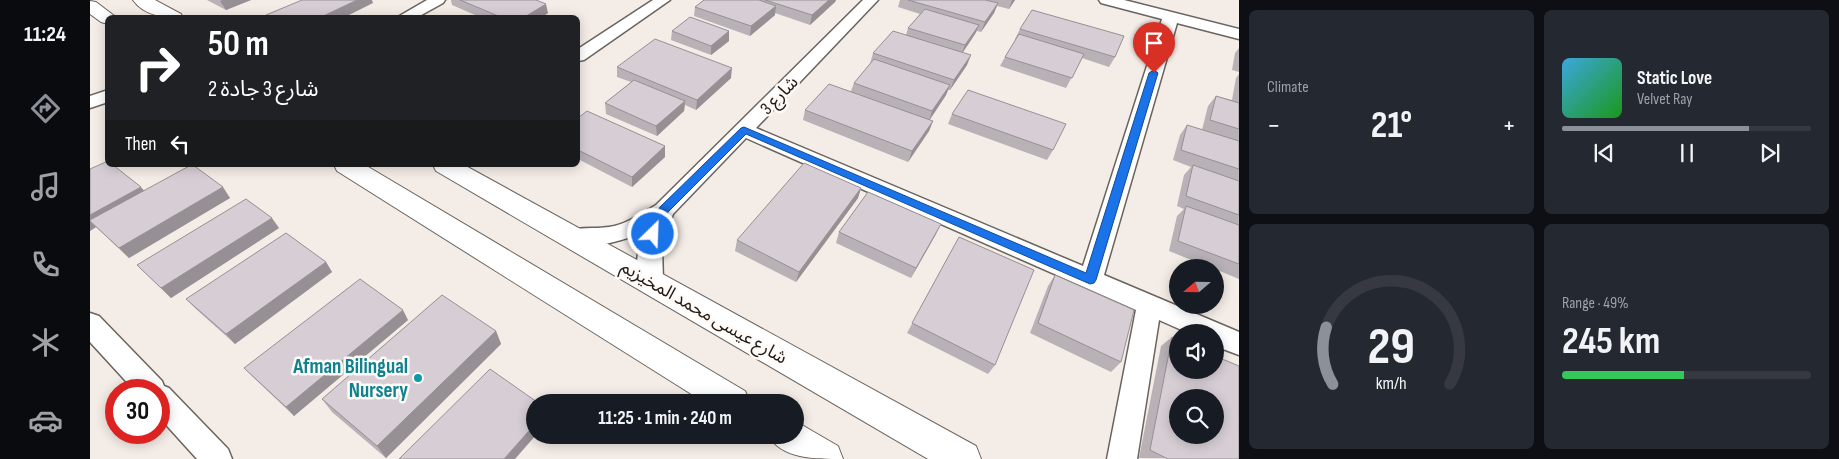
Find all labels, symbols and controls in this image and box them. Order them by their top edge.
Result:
text: 11:24 [24,21,66,48]
pin [1133,22,1175,73]
text: 50 m [208,23,269,66]
icon: arrive [1140,29,1168,57]
icon: right [125,35,190,100]
text: Static Love [1637,67,1712,90]
street label: شارع 3 [756,72,805,121]
text: شارع 3 جادة 2 [208,76,318,103]
text: Climate [1267,78,1309,97]
text: Velvet Ray [1637,90,1692,109]
icon: directions [28,91,63,126]
text: 21° [1371,103,1412,148]
text: − [1267,109,1281,142]
text: + [1502,109,1516,142]
icon: left [166,130,194,158]
text: Then [125,133,156,156]
icon: previous [1590,139,1618,167]
icon: pause [1673,139,1701,167]
icon: next [1756,139,1784,167]
icon: music [28,169,63,204]
position arrow [626,207,678,259]
icon: phone [28,247,63,282]
street label: شارع عيسى محمد المخيزيم [615,256,791,371]
north arrow [1169,259,1224,314]
map controls [1169,259,1224,444]
text: Range · 49% [1562,294,1629,313]
text: 29 [1368,316,1415,379]
text: 245 km [1562,319,1660,364]
button: sound [1169,324,1224,379]
icon: climate [28,325,63,360]
place label: Afman Bilingual Nursery [292,354,408,403]
marker: Afman Bilingual Nursery [412,372,424,384]
text: km/h [1376,373,1407,394]
speed limit sign: 30 [105,379,170,444]
button: search [1169,389,1224,444]
icon: car [28,403,63,438]
text: 11:25 · 1 min · 240 m [598,407,732,430]

